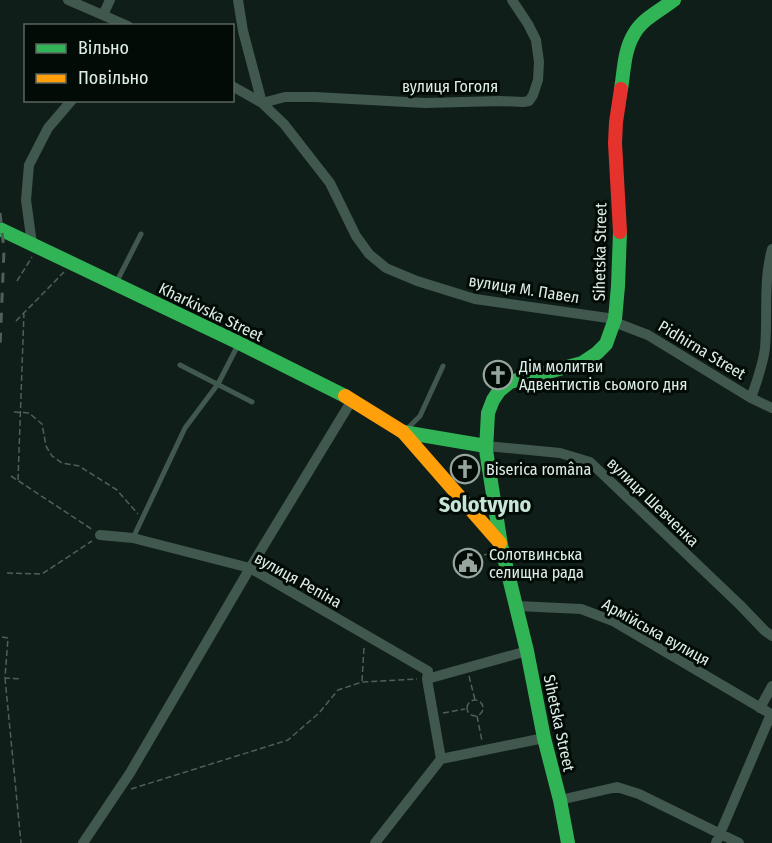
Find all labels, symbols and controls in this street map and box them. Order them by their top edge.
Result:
legend [24,24,234,102]
text: Вільно [78,37,129,59]
text: Повільно [78,67,149,89]
street label: вулиця Гоголя [402,77,498,96]
street label: Sihetska Street [590,202,610,301]
street label: вулиця М. Павел [467,271,581,307]
street label: Kharkivska Street [156,279,267,346]
street label: Pidhirna Street [655,317,750,384]
place label: Дім молитви Адвентистів сьомого дня [518,357,687,394]
church icon: Дім молитви Адвентистів сьомого дня [482,359,514,391]
church icon: Biserica româna [449,453,481,485]
street label: вулиця Шевченка [603,453,703,551]
place label: Biserica româna [486,460,592,479]
district label: Solotvyno [439,491,532,518]
place label: Солотвинська селищна рада [489,545,584,582]
public building icon: Солотвинська селищна рада [452,547,484,579]
street label: вулиця Репіна [251,548,345,612]
street label: Армійська вулиця [599,595,713,669]
street label: Sihetska Street [539,673,579,774]

